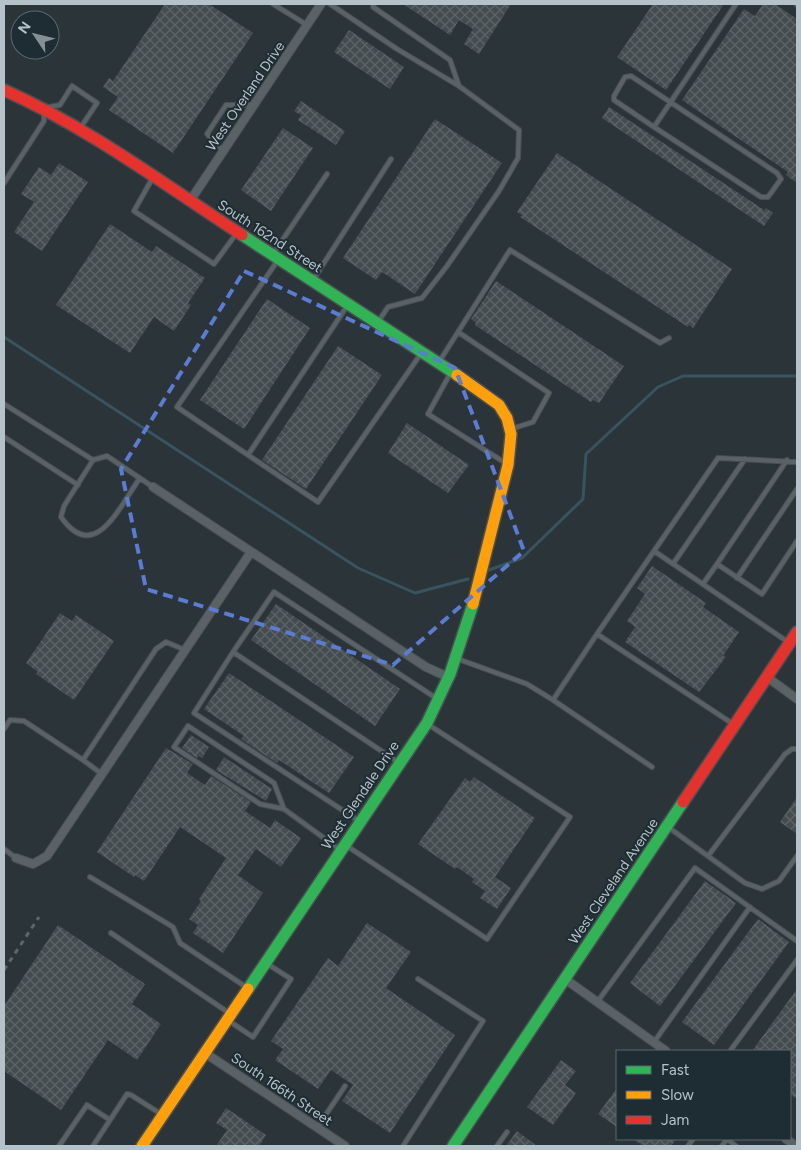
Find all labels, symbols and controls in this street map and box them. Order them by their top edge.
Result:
north arrow [10,10,60,60]
text: N [15,19,35,37]
street label: West Overland Drive [203,38,289,154]
street label: South 162nd Street [214,196,325,277]
street label: West Glendale Drive [318,738,403,853]
street label: West Cleveland Avenue [565,815,662,947]
street label: South 166th Street [228,1049,336,1130]
legend [616,1050,791,1140]
text: Fast [661,1061,690,1079]
text: Slow [661,1086,694,1104]
text: Jam [661,1111,689,1129]

